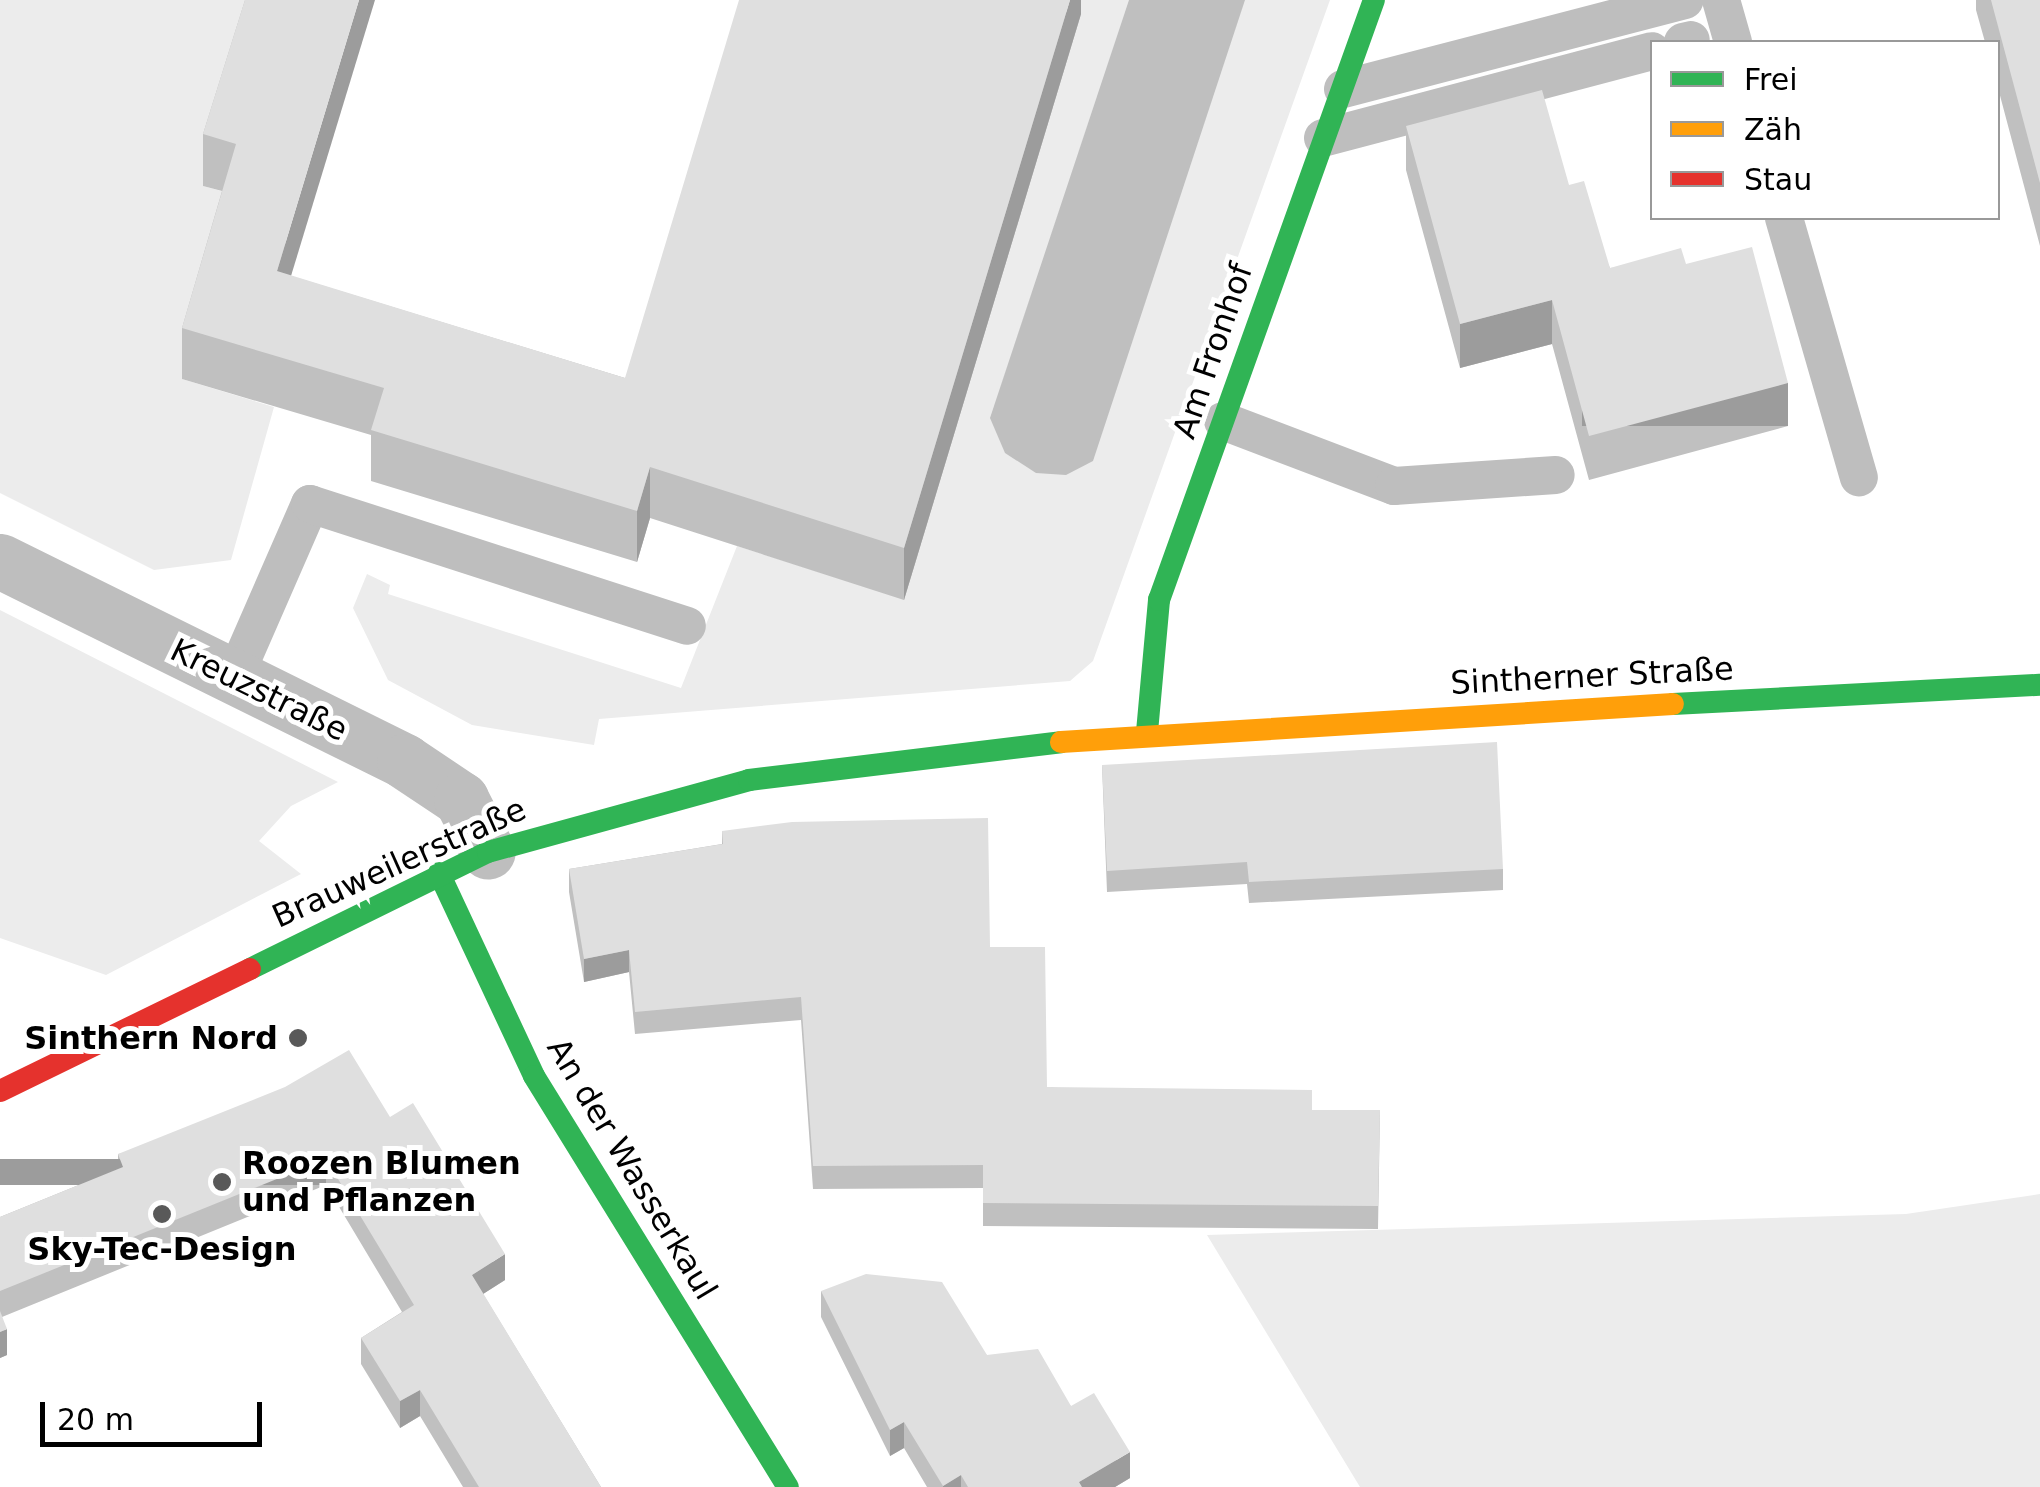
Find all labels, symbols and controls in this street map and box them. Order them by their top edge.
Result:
legend [1650,40,2000,220]
text: Frei [1744,62,1798,97]
text: Zäh [1744,112,1802,147]
text: Stau [1744,162,1812,197]
street label: Am Fronhof [1165,258,1261,444]
street label: Kreuzstraße [164,631,354,749]
street label: Sintherner Straße [1450,649,1734,703]
street label: Brauweilerstraße [266,790,532,936]
place label: Sinthern Nord [24,1019,278,1057]
marker: Sinthern Nord [287,1027,309,1049]
street label: An der Wasserkaul [539,1031,725,1307]
place label: Roozen Blumen und Pflanzen [242,1145,521,1220]
marker: Roozen Blumen und Pflanzen [211,1171,233,1193]
marker: Sky-Tec-Design [151,1203,173,1225]
place label: Sky-Tec-Design [27,1230,297,1268]
scale bar [45,1382,268,1444]
text: 20 m [57,1402,134,1437]

